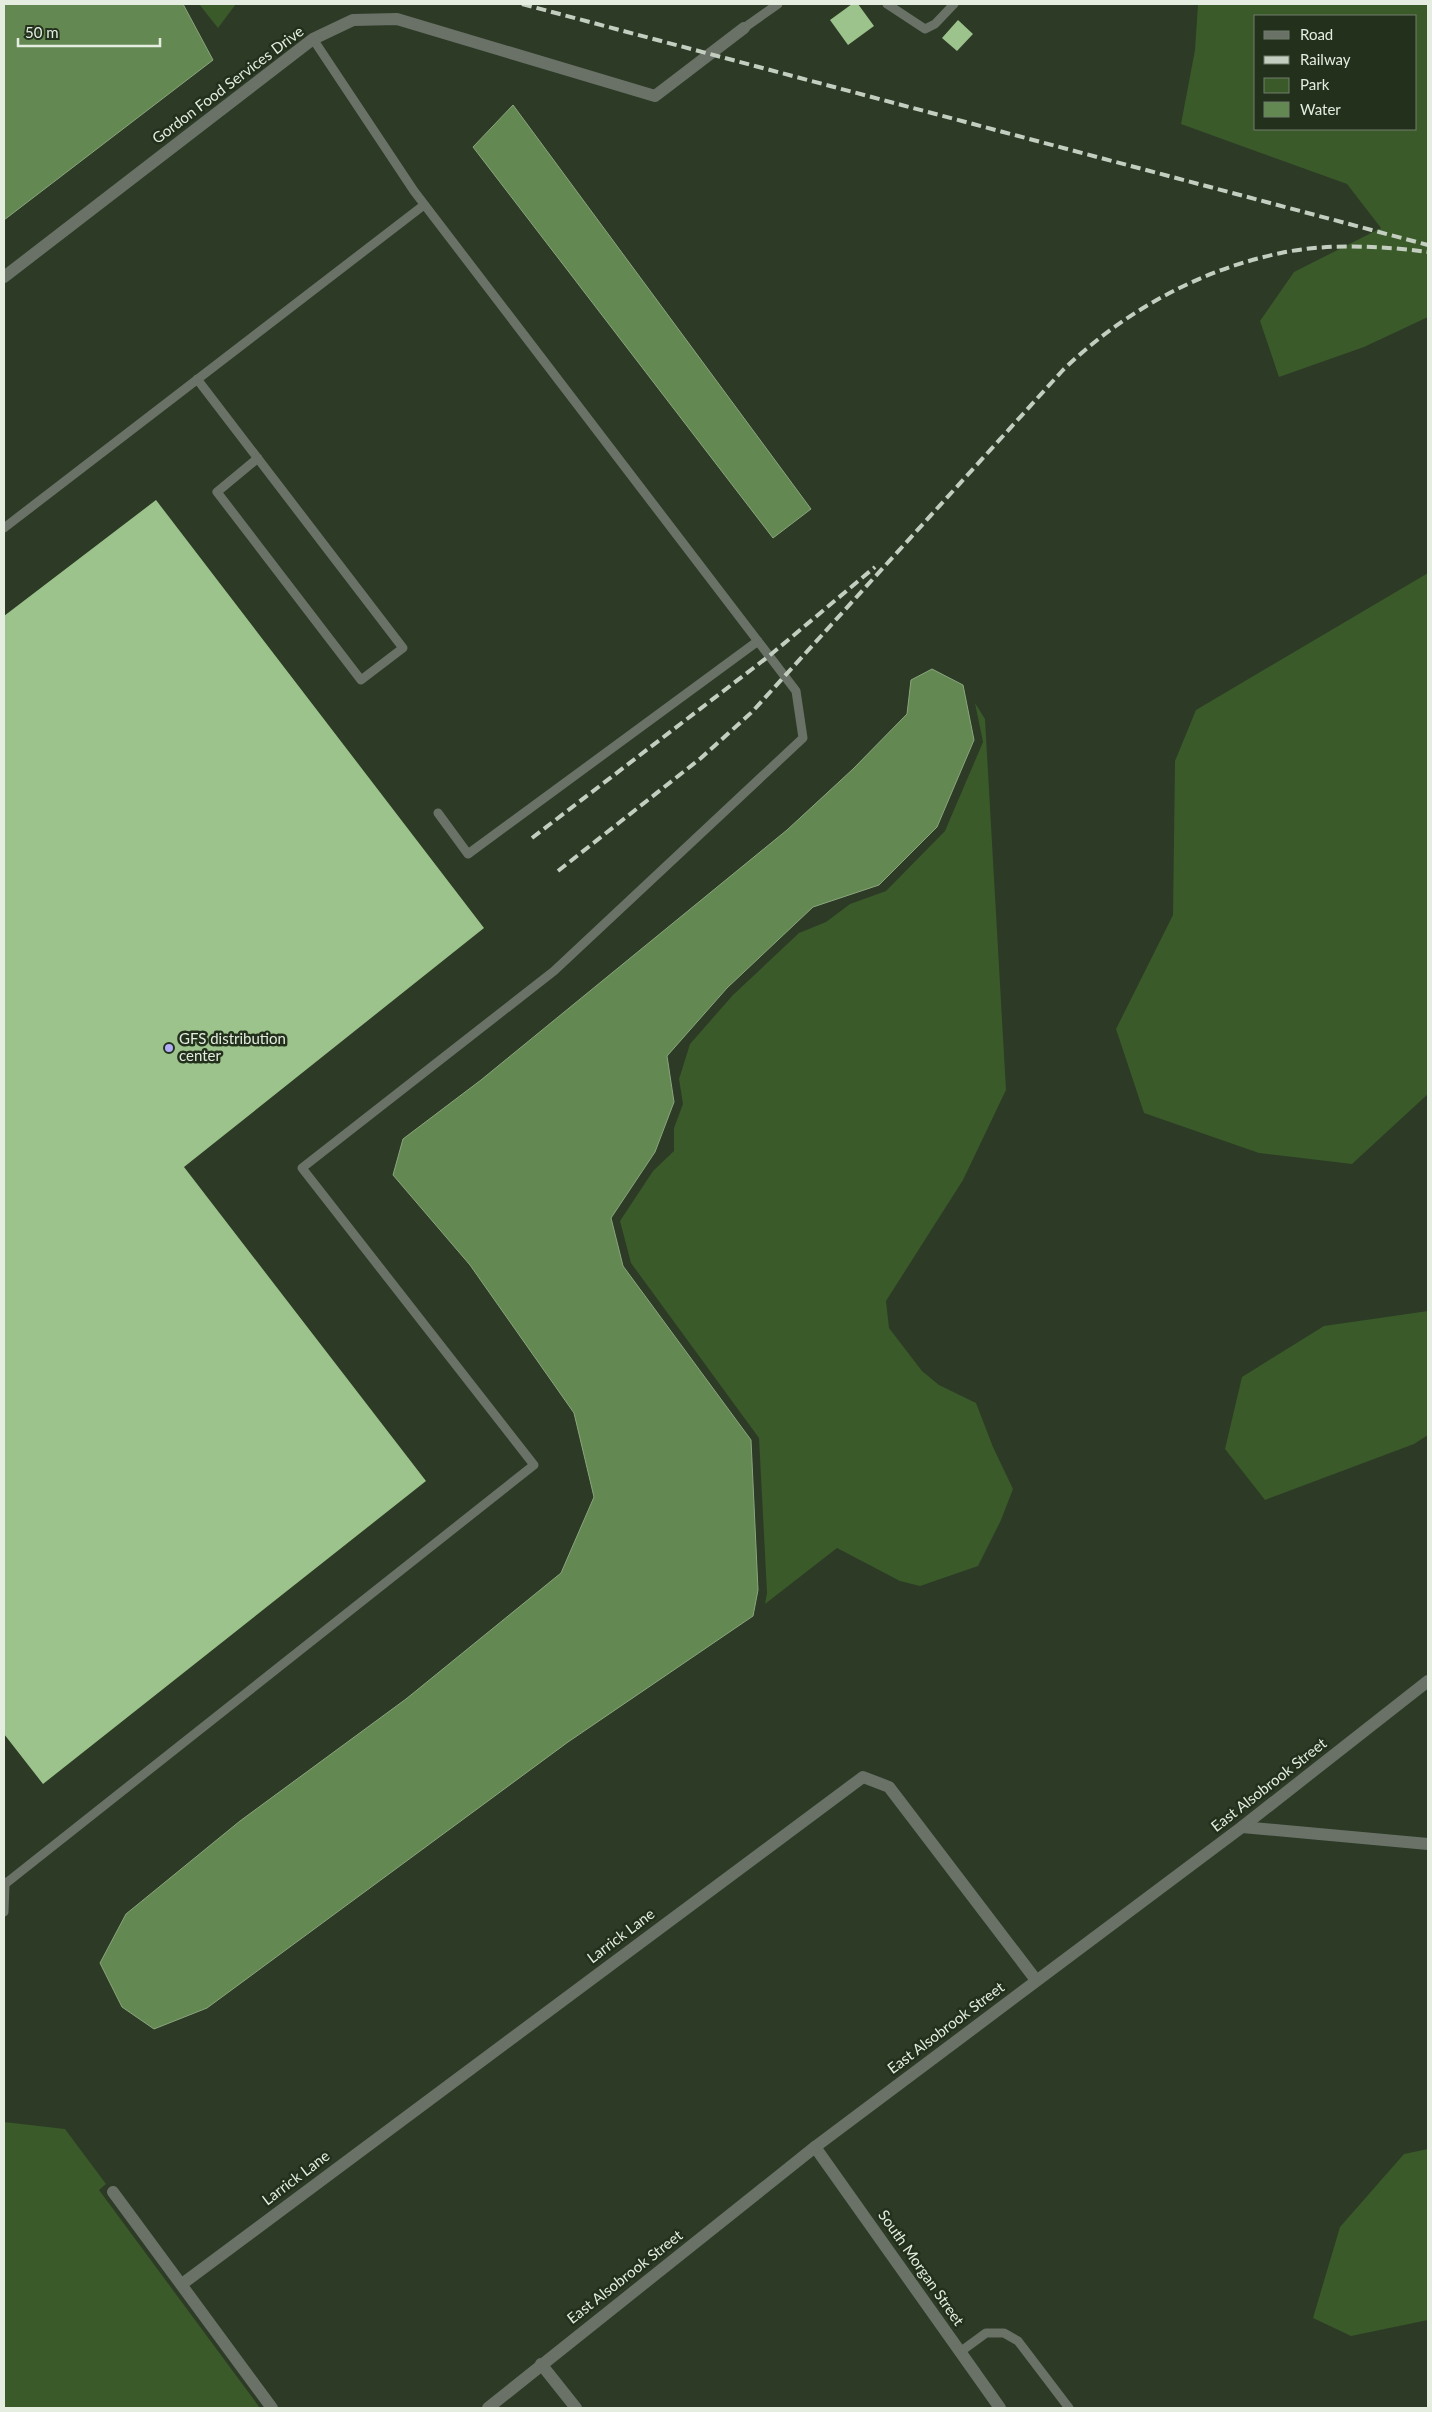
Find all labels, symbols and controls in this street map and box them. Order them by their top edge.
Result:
scale bar [18,15,160,47]
legend [1254,15,1417,130]
street label: Gordon Food Services Drive [148,21,307,147]
text: 50 m [25,23,59,41]
text: Road [1300,25,1333,43]
text: Railway [1300,50,1351,68]
text: Park [1300,75,1330,93]
text: Water [1300,100,1341,118]
place label: GFS distribution center [179,1029,286,1064]
marker: GFS distribution center [163,1042,175,1054]
street label: East Alsobrook Street [1207,1733,1330,1835]
street label: Larrick Lane [583,1904,658,1966]
street label: East Alsobrook Street [884,1977,1008,2077]
street label: Larrick Lane [258,2146,333,2208]
street label: South Morgan Street [875,2206,969,2329]
street label: East Alsobrook Street [563,2225,686,2327]

